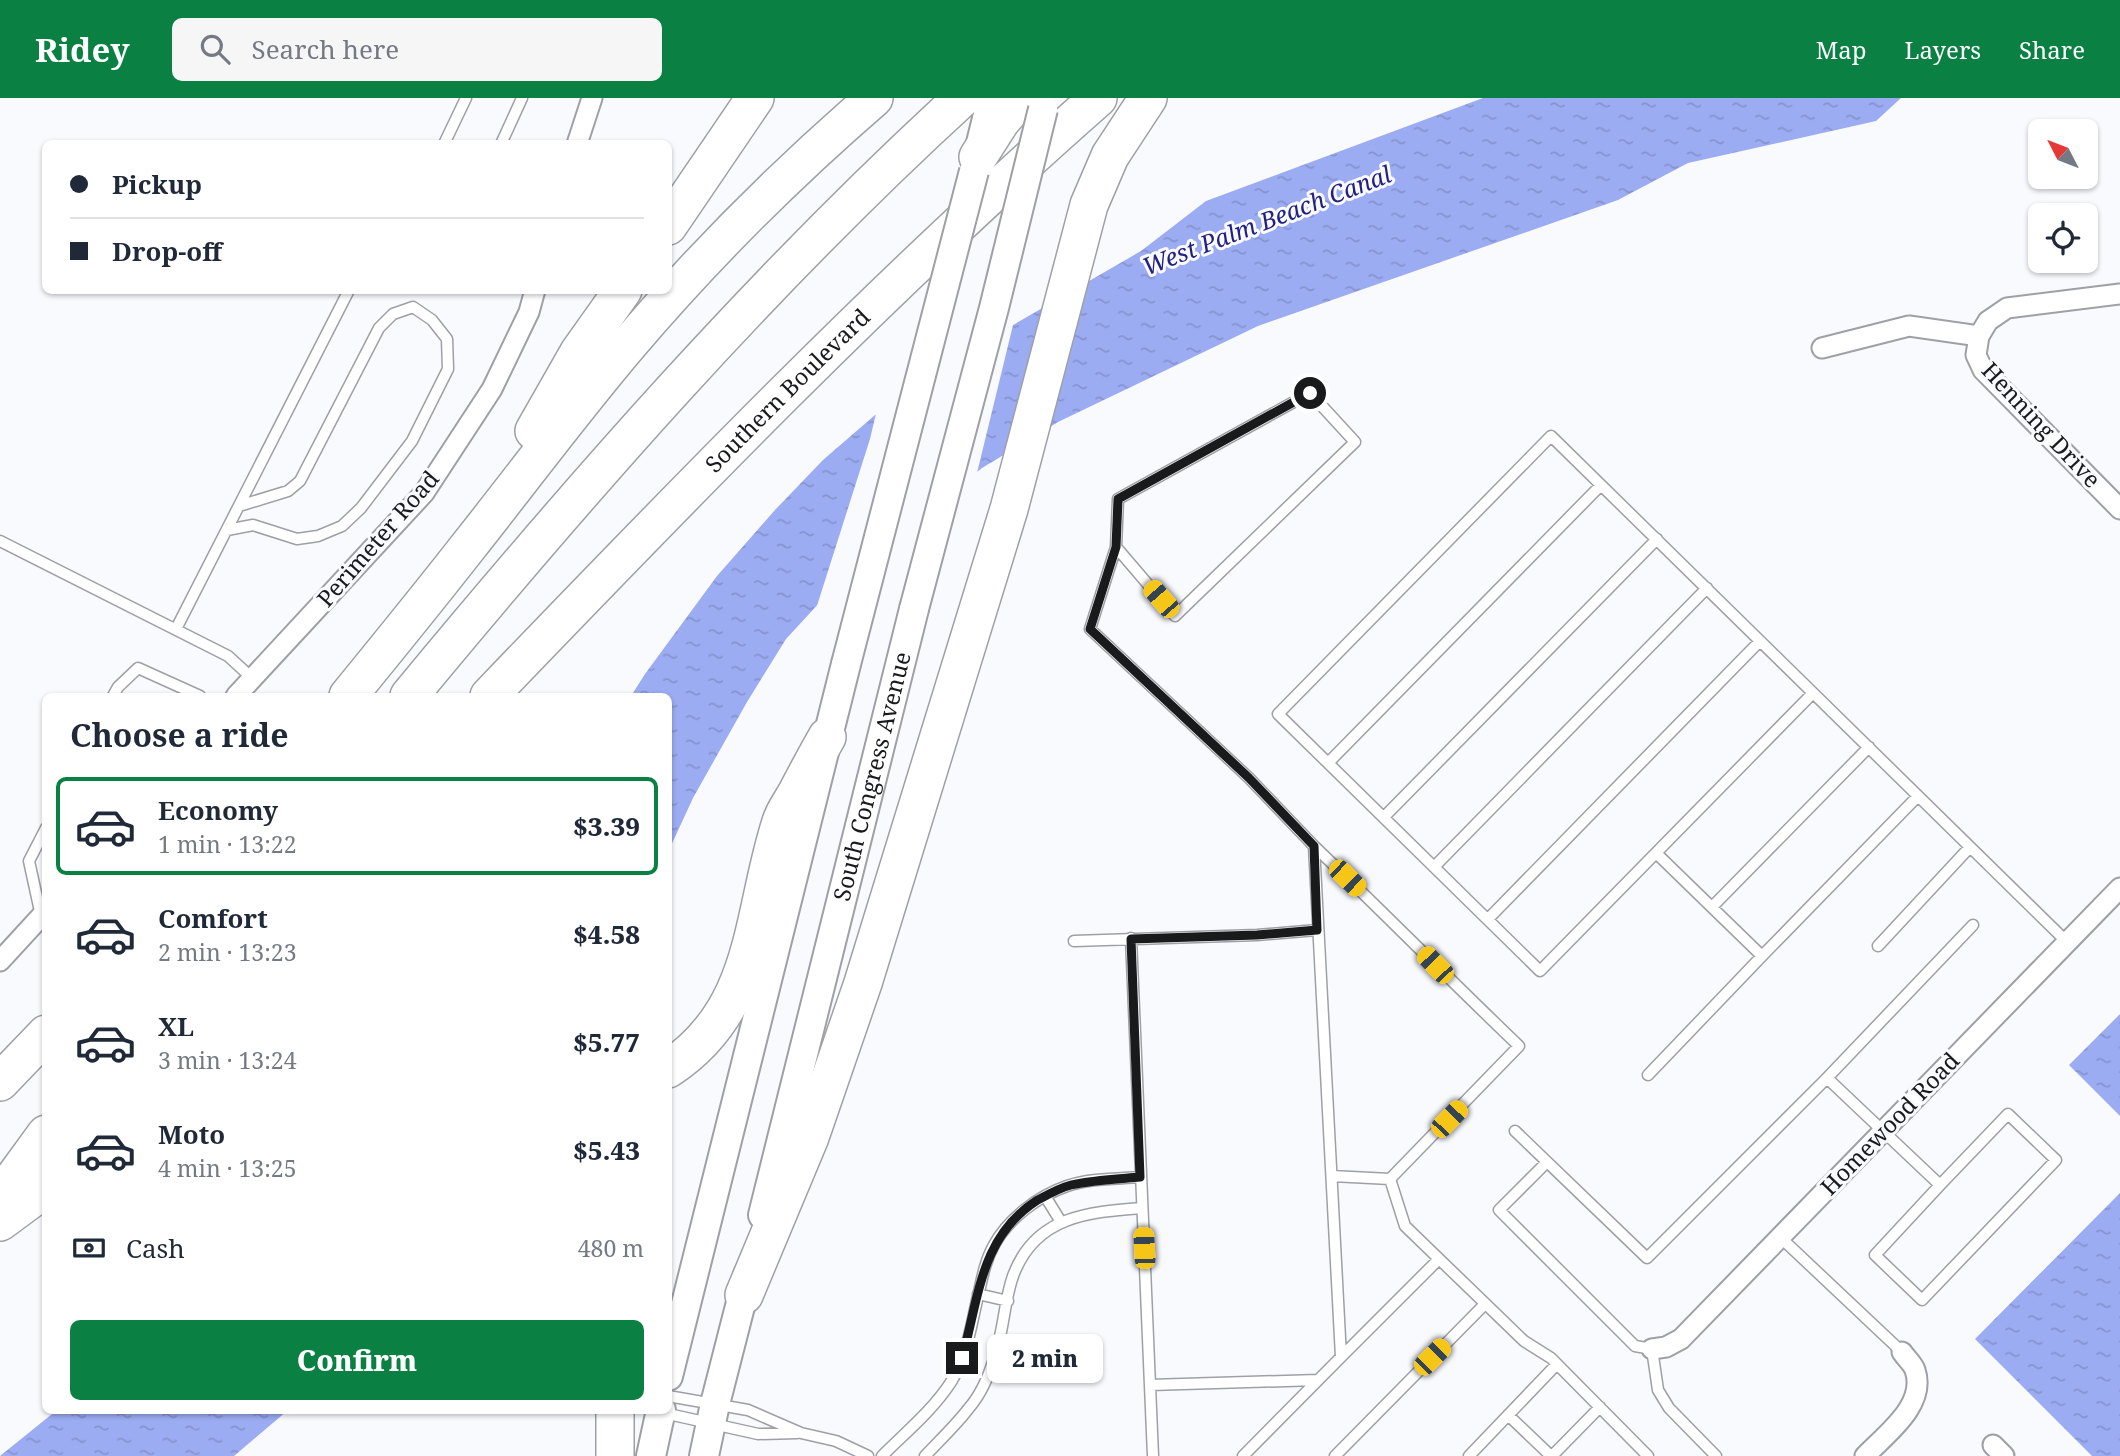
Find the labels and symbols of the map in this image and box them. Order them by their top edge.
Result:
north arrow [2028,119,2098,189]
water label: West Palm Beach Canal [1137,157,1396,282]
street label: Southern Boulevard [697,301,876,479]
street label: Henning Drive [1975,354,2108,494]
route start [1294,377,1326,409]
street label: Perimeter Road [309,463,445,613]
car [1140,576,1183,622]
street label: South Congress Avenue [825,648,918,904]
car [1325,856,1370,900]
car [1413,943,1458,987]
street label: Homewood Road [1813,1045,1966,1202]
car [1427,1097,1472,1141]
car [1133,1226,1156,1270]
callout: 2 min [986,1334,1102,1382]
car [1410,1335,1455,1379]
route end [946,1342,978,1374]

